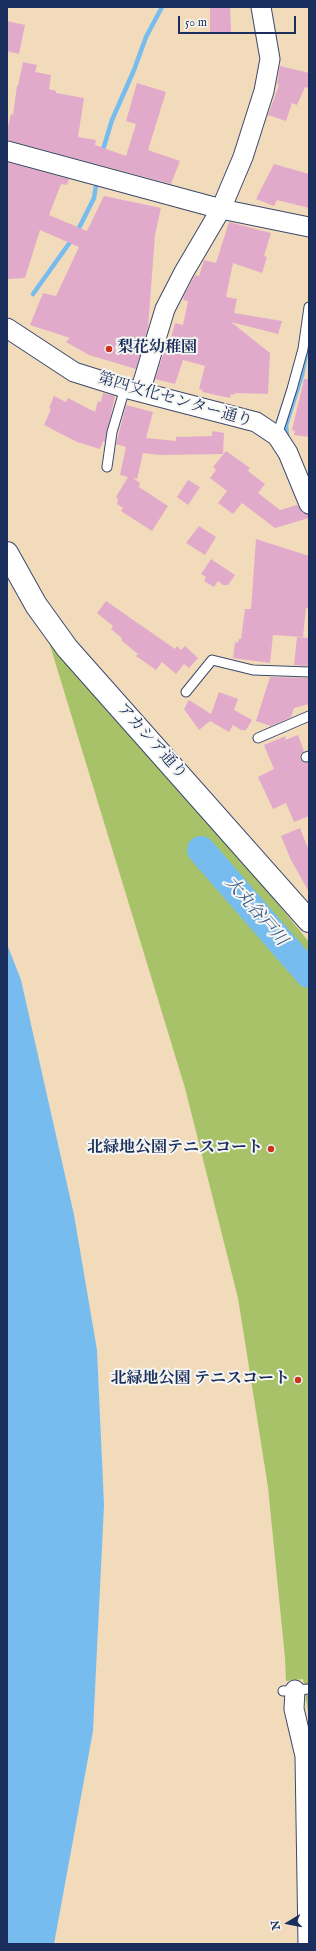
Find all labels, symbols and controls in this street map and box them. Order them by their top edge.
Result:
scale bar [180,8,298,34]
text: 50 m [185,15,207,30]
place label: 梨花幼稚園 [117,339,197,359]
marker: 梨花幼稚園 [104,344,114,354]
street label: 第四文化センター通り [95,370,255,432]
street label: アカシア通り [112,700,190,784]
water label: 大丸谷戸川 [219,873,291,951]
place label: 北緑地公園テニスコート [87,1139,263,1159]
marker: 北緑地公園テニスコート [266,1144,276,1154]
place label: 北緑地公園 テニスコート [111,1370,290,1390]
marker: 北緑地公園 テニスコート [293,1375,303,1385]
north arrow [268,1903,308,1943]
text: N [268,1919,284,1931]

